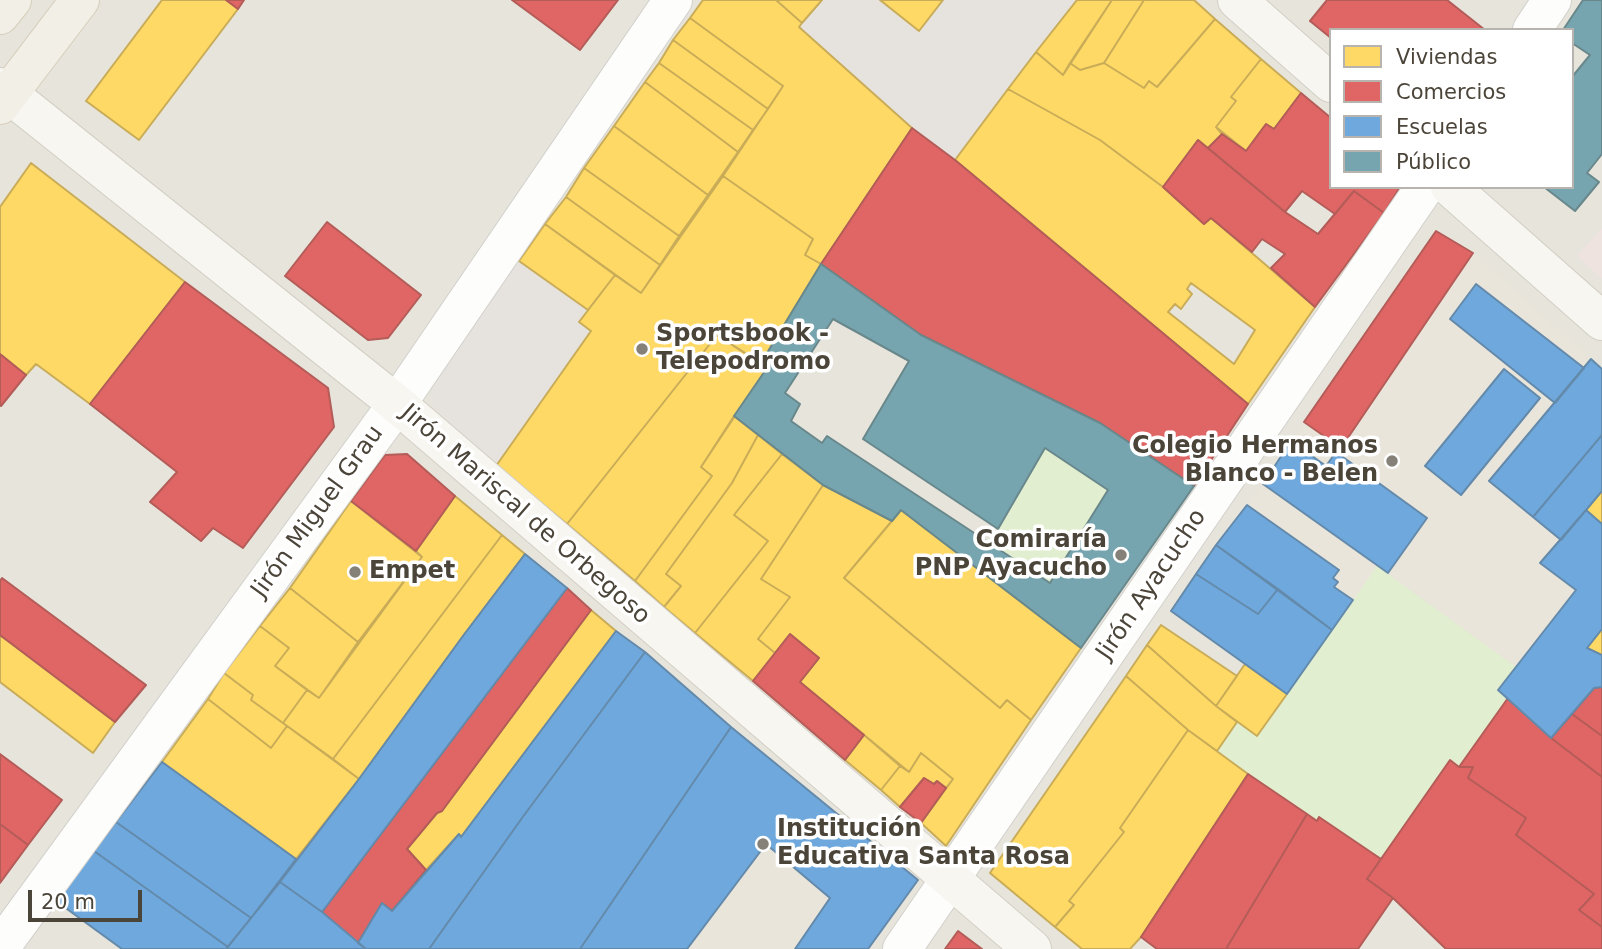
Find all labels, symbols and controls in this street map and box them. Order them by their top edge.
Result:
legend [1329,28,1574,189]
text: Viviendas [1396,45,1497,69]
text: Comercios [1396,80,1506,104]
text: Escuelas [1396,115,1488,139]
text: Público [1396,150,1471,174]
place label: Sportsbook - Telepodromo [656,321,831,377]
marker: Sportsbook - Telepodromo [634,341,650,357]
street label: Jirón Mariscal de Orbegoso [395,399,655,631]
street label: Jirón Miguel Grau [246,420,390,604]
place label: Colegio Hermanos Blanco - Belen [1132,433,1378,489]
marker: Colegio Hermanos Blanco - Belen [1384,453,1400,469]
street label: Jirón Ayacucho [1091,504,1213,666]
place label: Comiraría PNP Ayacucho [915,527,1107,583]
marker: Comiraría PNP Ayacucho [1113,547,1129,563]
place label: Empet [369,558,455,586]
marker: Empet [347,564,363,580]
place label: Institución Educativa Santa Rosa [777,816,1070,872]
marker: Institución Educativa Santa Rosa [755,836,771,852]
scale bar [32,876,145,920]
text: 20 m [41,890,95,914]

